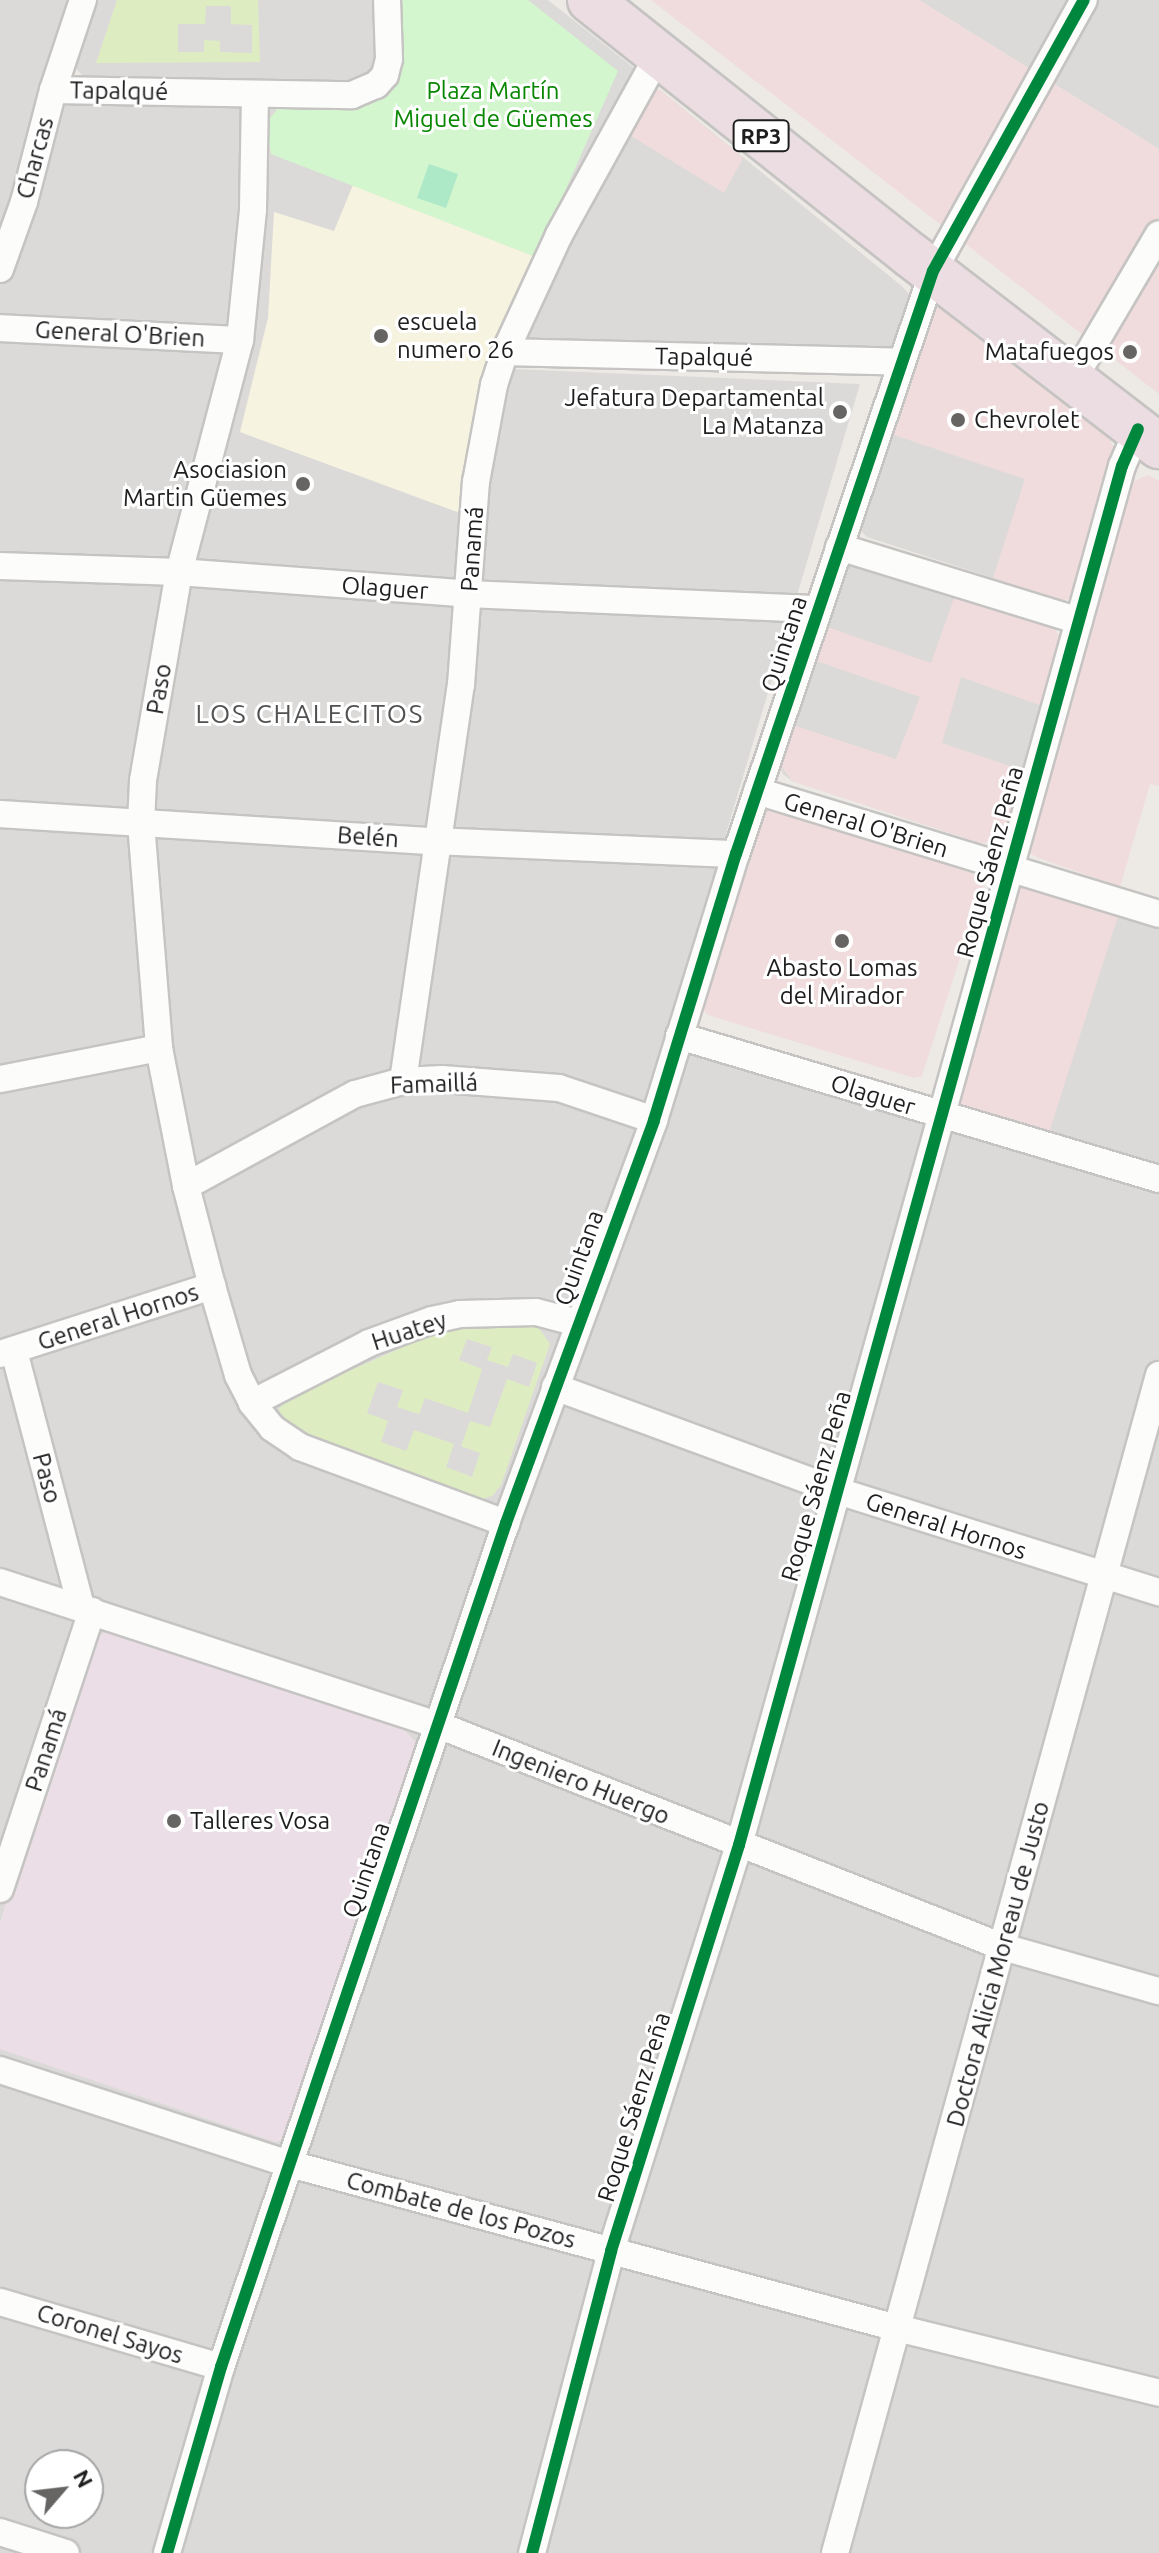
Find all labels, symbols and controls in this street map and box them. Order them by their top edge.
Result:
street label: Tapalqué [70,76,168,106]
park label: Plaza Martín Miguel de Güemes [393,77,593,133]
street label: Charcas [10,114,60,202]
road number: RP3 [731,118,791,154]
place label: escuela numero 26 [397,308,514,364]
street label: General O'Brien [34,315,206,353]
marker: escuela numero 26 [372,327,390,345]
place label: Matafuegos [985,338,1114,366]
street label: Tapalqué [655,342,753,372]
marker: Matafuegos [1121,343,1139,361]
place label: Jefatura Departamental La Matanza [564,384,824,440]
marker: Jefatura Departamental La Matanza [831,403,849,421]
place label: Chevrolet [974,406,1079,434]
marker: Chevrolet [949,411,967,429]
place label: Asociasion Martin Güemes [123,456,287,512]
marker: Asociasion Martin Güemes [294,475,312,493]
street label: Panamá [455,505,489,593]
street label: Olaguer [341,571,429,605]
street label: Quintana [755,592,813,696]
street label: Paso [140,661,178,717]
district label: LOS CHALECITOS [196,698,424,730]
street label: Roque Sáenz Peña [951,763,1029,961]
street label: General O'Brien [780,786,952,864]
street label: Belén [336,820,400,854]
marker: Abasto Lomas del Mirador [833,932,851,950]
place label: Abasto Lomas del Mirador [766,954,918,1010]
street label: Famaillá [390,1068,478,1100]
street label: Olaguer [827,1068,919,1122]
street label: Quintana [548,1206,610,1310]
street label: General Hornos [34,1277,202,1357]
street label: Huatey [368,1305,450,1357]
street label: Roque Sáenz Peña [775,1387,857,1585]
street label: Paso [27,1450,67,1506]
street label: General Hornos [862,1486,1030,1566]
street label: Panamá [19,1705,73,1795]
street label: Ingeniero Huergo [488,1733,674,1831]
street label: Doctora Alicia Moreau de Justo [941,1798,1055,2130]
place label: Talleres Vosa [190,1807,330,1835]
marker: Talleres Vosa [165,1812,183,1830]
street label: Quintana [336,1818,396,1922]
street label: Roque Sáenz Peña [591,2009,677,2205]
street label: Combate de los Pozos [343,2166,579,2254]
street label: Coronel Sayos [33,2298,187,2370]
north arrow [24,2449,104,2529]
text: N [69,2465,99,2492]

